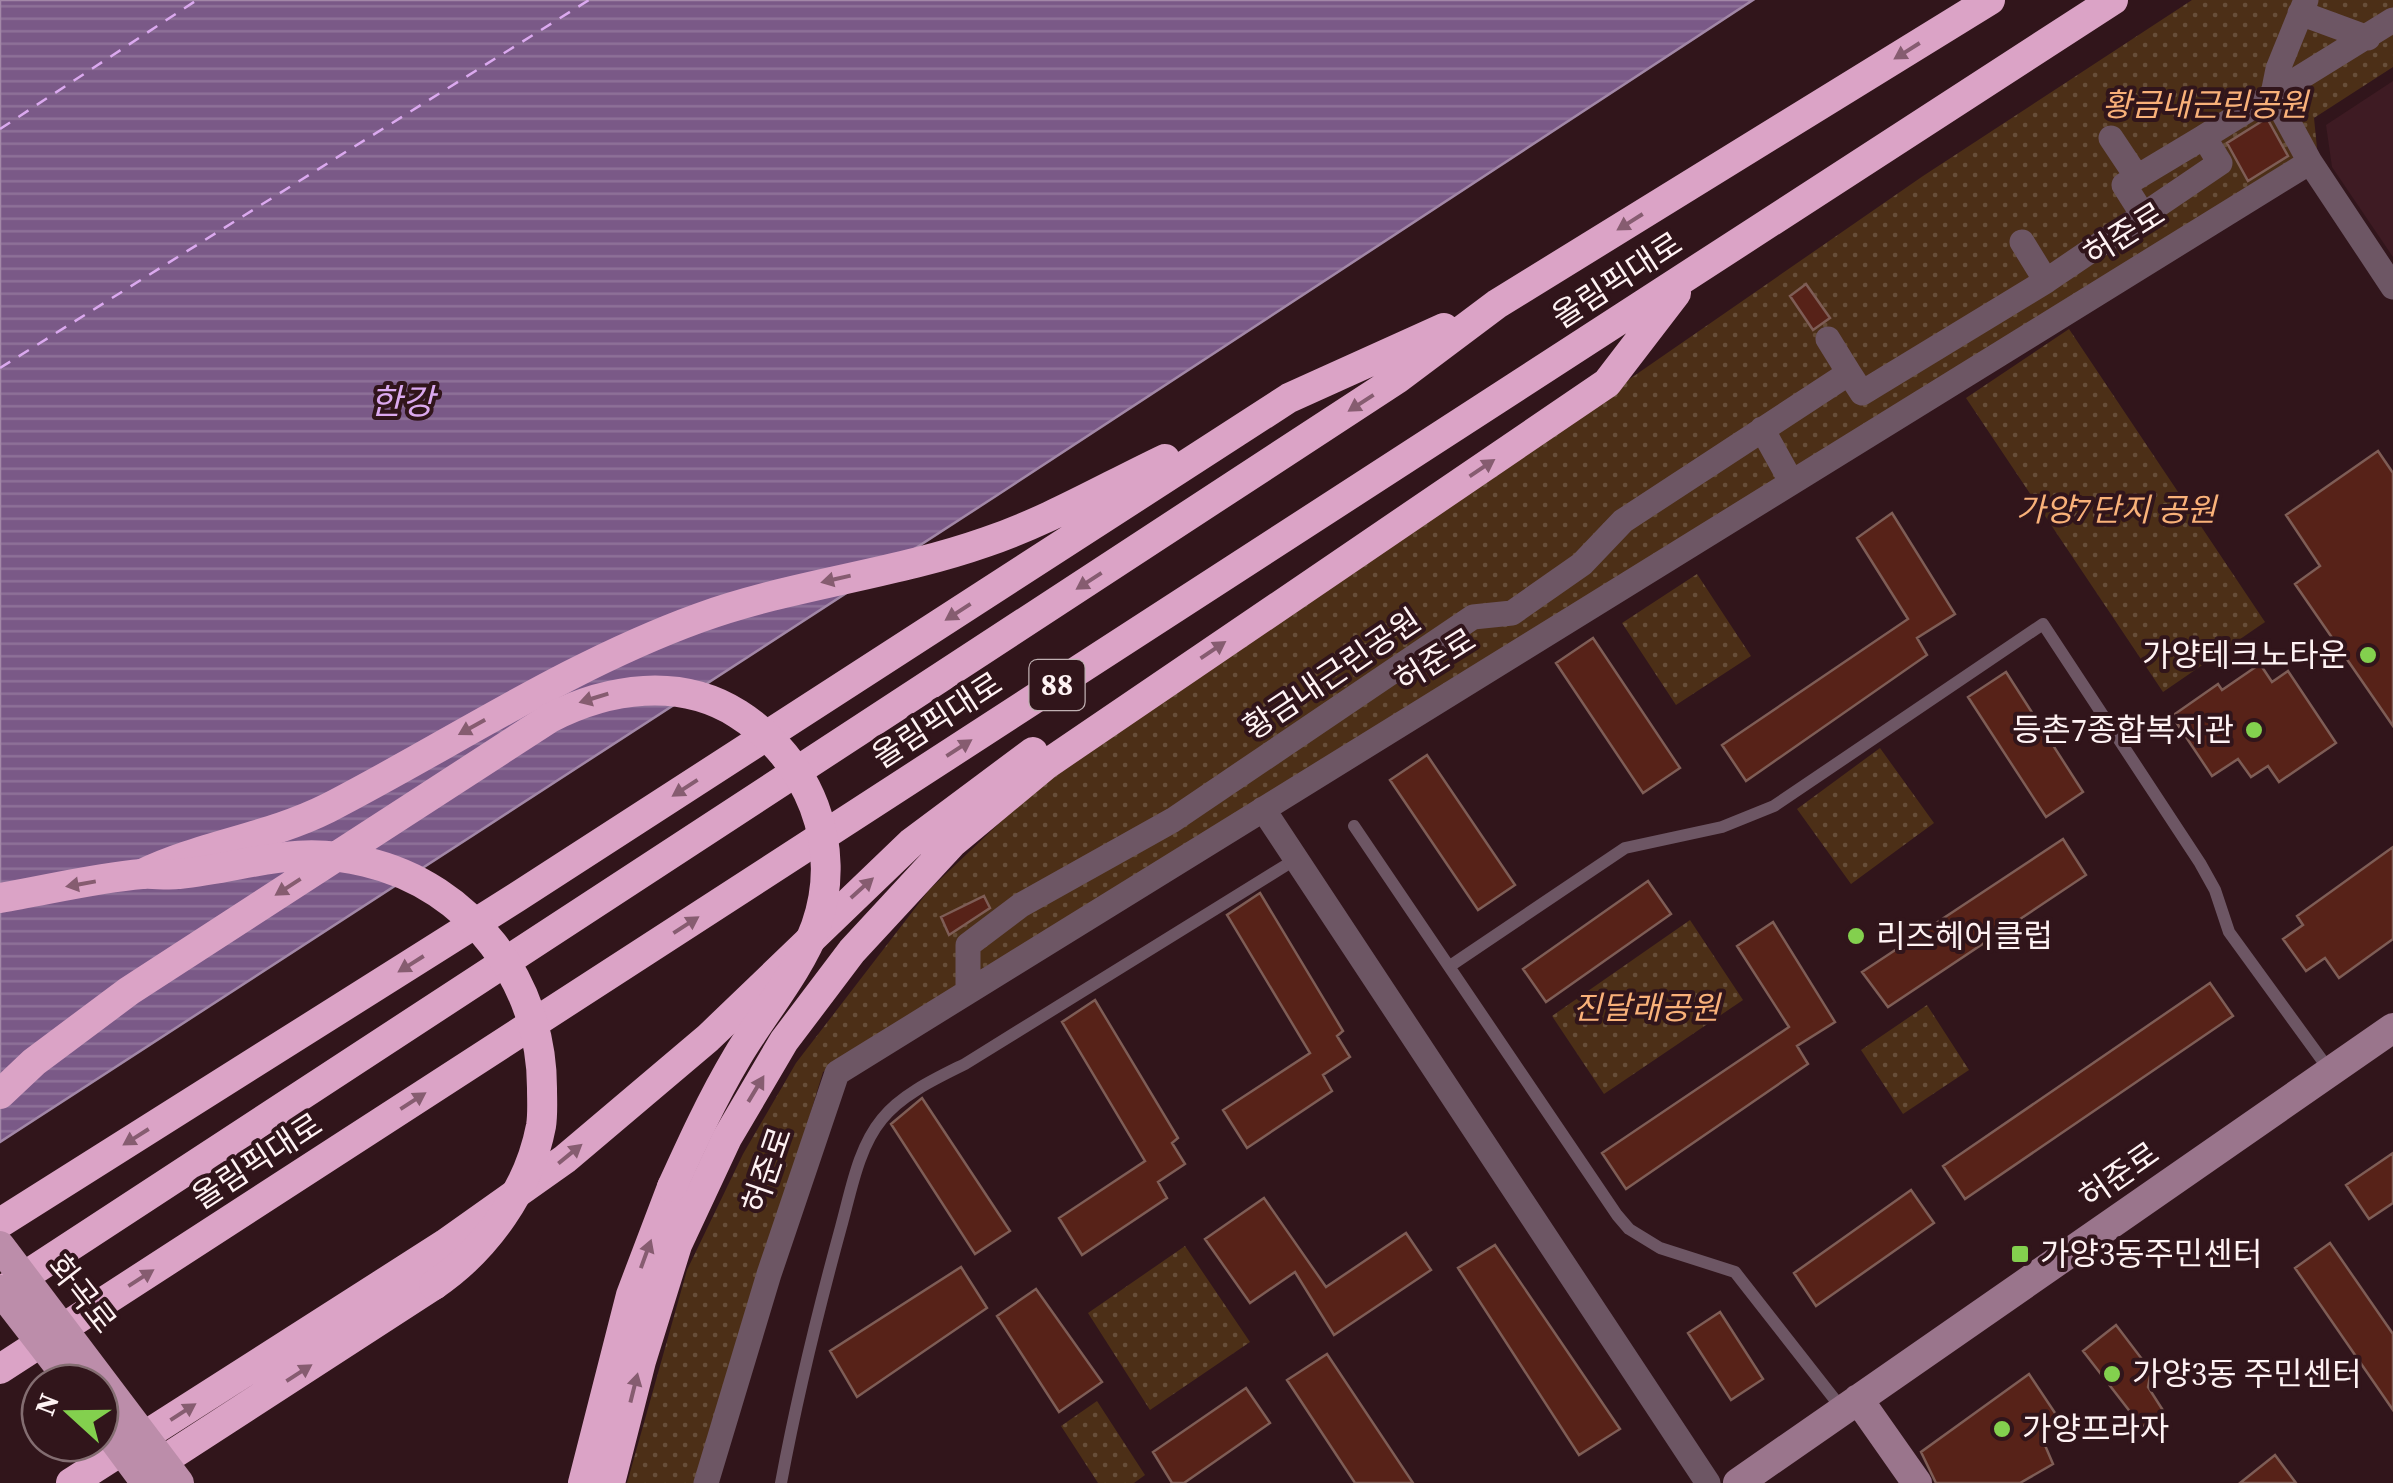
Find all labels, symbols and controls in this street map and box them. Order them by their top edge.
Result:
one-way arrow [1893,42,1921,59]
park label: 황금내근린공원 [2102,83,2311,127]
street label: 허준로 [2075,192,2173,276]
one-way arrow [1616,213,1644,230]
street label: 올림픽대로 [1543,221,1691,339]
water label: 한강 [370,378,439,426]
one-way arrow [1347,394,1374,412]
one-way arrow [1468,459,1495,477]
park label: 가양7단지 공원 [2016,488,2219,532]
one-way arrow [1075,571,1102,589]
one-way arrow [820,572,851,587]
street label: 황금내근린공원 [1234,598,1430,750]
one-way arrow [944,602,972,620]
street label: 허준로 [1386,618,1484,702]
place label: 가양테크노타운 [2142,633,2348,677]
one-way arrow [1199,641,1226,660]
marker: 가양테크노타운 [2357,644,2379,666]
road number: 88 [1030,660,1084,710]
street label: 올림픽대로 [863,661,1011,779]
one-way arrow [579,691,609,706]
place label: 등촌7종합복지관 [2012,708,2234,752]
one-way arrow [457,719,486,736]
marker: 등촌7종합복지관 [2243,719,2265,741]
one-way arrow [945,739,972,757]
one-way arrow [671,779,699,797]
one-way arrow [65,877,97,892]
one-way arrow [275,877,302,895]
one-way arrow [849,877,873,900]
place label: 리즈헤어클럽 [1876,914,2053,958]
one-way arrow [672,916,700,934]
marker: 리즈헤어클럽 [1845,925,1867,947]
one-way arrow [397,954,425,972]
park label: 진달래공원 [1572,986,1722,1030]
one-way arrow [747,1075,764,1103]
one-way arrow [400,1093,427,1111]
street label: 올림픽대로 [183,1102,331,1220]
street label: 허준로 [732,1121,802,1219]
one-way arrow [122,1127,150,1145]
street label: 허준로 [2070,1132,2168,1218]
one-way arrow [557,1144,583,1165]
place label: 가양3동주민센터 [2040,1232,2262,1276]
one-way arrow [639,1239,655,1269]
marker: 가양3동주민센터 [2009,1243,2031,1265]
street label: 화곡로 [37,1246,127,1342]
one-way arrow [127,1270,154,1288]
place label: 가양3동 주민센터 [2132,1352,2362,1396]
north arrow [20,1363,120,1463]
marker: 가양3동 주민센터 [2101,1363,2123,1385]
one-way arrow [285,1365,312,1383]
one-way arrow [626,1372,642,1403]
text: N [25,1388,68,1420]
one-way arrow [169,1403,196,1421]
place label: 가양프라자 [2022,1407,2169,1451]
marker: 가양프라자 [1991,1418,2013,1440]

